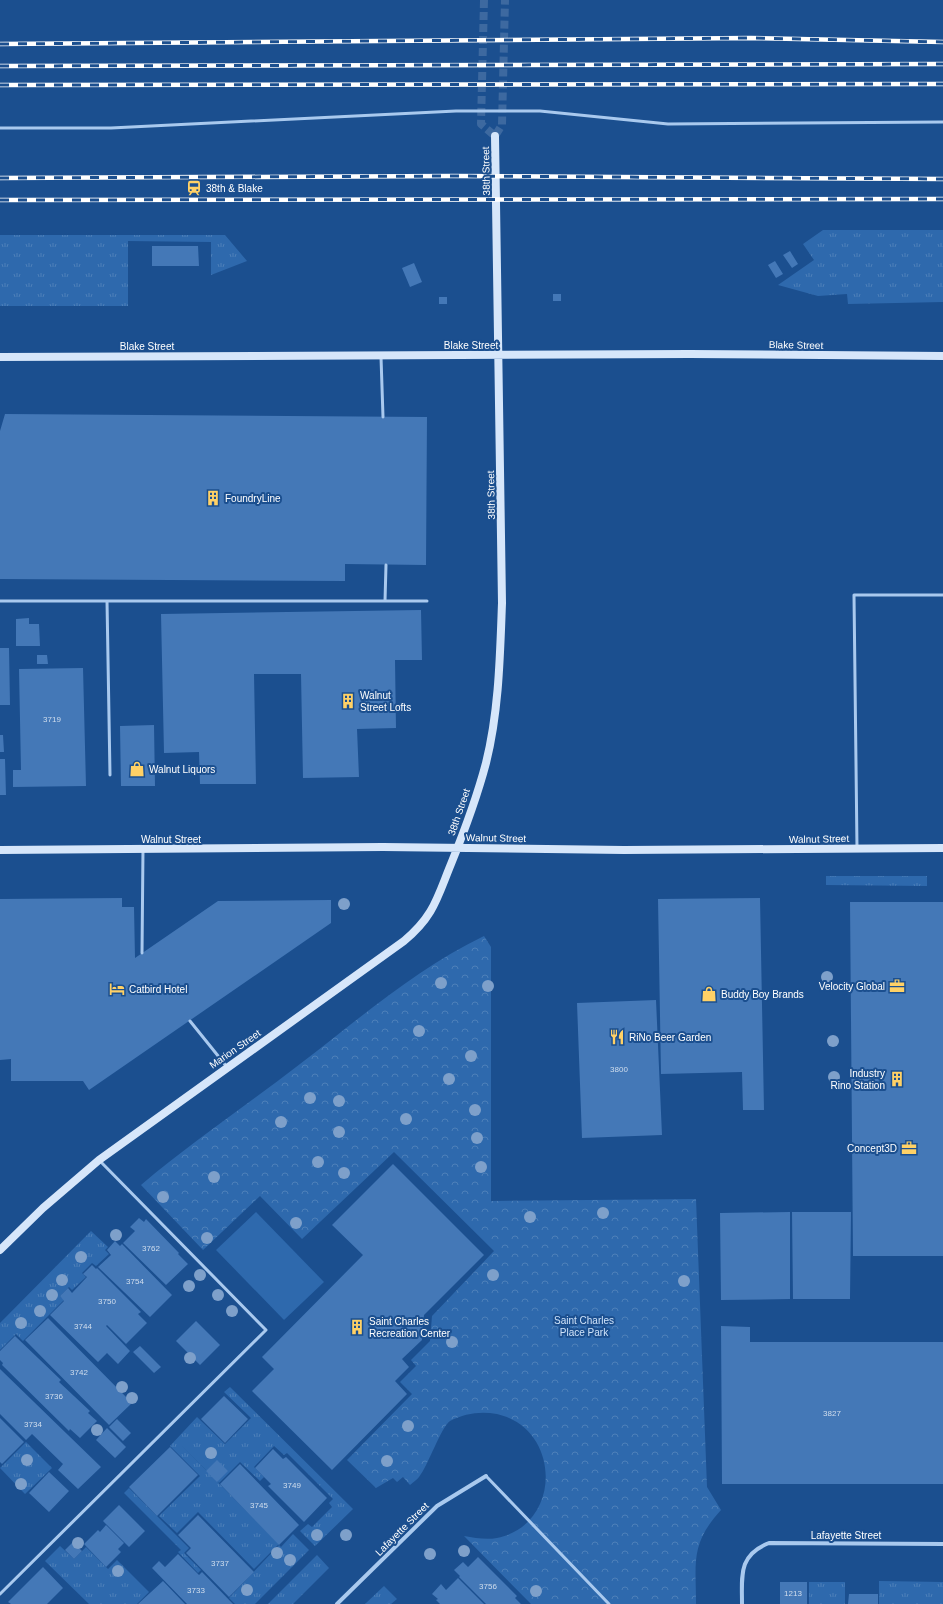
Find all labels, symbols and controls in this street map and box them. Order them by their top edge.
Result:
street label: 38th Street [480,146,492,196]
station icon: 38th & Blake [185,179,203,197]
place label: 38th & Blake [206,183,263,194]
street label: Blake Street [769,339,824,351]
street label: Blake Street [444,340,498,351]
street label: Blake Street [120,341,174,352]
street label: 38th Street [485,470,497,520]
building icon: FoundryLine [204,489,222,507]
place label: FoundryLine [225,493,281,504]
place label: Walnut Street Lofts [360,690,411,713]
building icon: Walnut Street Lofts [339,692,357,710]
house number: 3719 [43,715,61,724]
shop icon: Walnut Liquors [128,760,146,778]
place label: Walnut Liquors [149,764,215,775]
street label: 38th Street [446,787,472,837]
street label: Walnut Street [466,832,526,844]
street label: Walnut Street [789,833,849,845]
street label: Walnut Street [141,834,201,845]
office icon: Velocity Global [888,977,906,995]
hotel icon: Catbird Hotel [108,980,126,998]
place label: Velocity Global [819,981,885,992]
place label: Catbird Hotel [129,984,187,995]
shop icon: Buddy Boy Brands [700,985,718,1003]
place label: Buddy Boy Brands [721,989,804,1000]
street label: Marion Street [207,1027,263,1071]
restaurant icon: RiNo Beer Garden [608,1028,626,1046]
place label: RiNo Beer Garden [629,1032,711,1043]
house number: 3800 [610,1065,628,1074]
place label: Industry Rino Station [831,1068,885,1091]
building icon: Industry Rino Station [888,1070,906,1088]
office icon: Concept3D [900,1139,918,1157]
place label: Concept3D [847,1143,897,1154]
house number: 3762 [142,1244,160,1253]
house number: 3754 [126,1277,144,1286]
house number: 3750 [98,1297,116,1306]
park label: Saint Charles Place Park [554,1315,614,1338]
place label: Saint Charles Recreation Center [369,1316,451,1339]
building icon: Saint Charles Recreation Center [348,1318,366,1336]
house number: 3744 [74,1322,92,1331]
house number: 3742 [70,1368,88,1377]
house number: 3736 [45,1392,63,1401]
house number: 3827 [823,1409,841,1418]
house number: 3734 [24,1420,42,1429]
house number: 3749 [283,1481,301,1490]
street label: Lafayette Street [373,1500,431,1558]
house number: 3745 [250,1501,268,1510]
street label: Lafayette Street [811,1530,882,1541]
house number: 3737 [211,1559,229,1568]
house number: 3756 [479,1582,497,1591]
house number: 3733 [187,1586,205,1595]
house number: 1213 [784,1589,802,1598]

